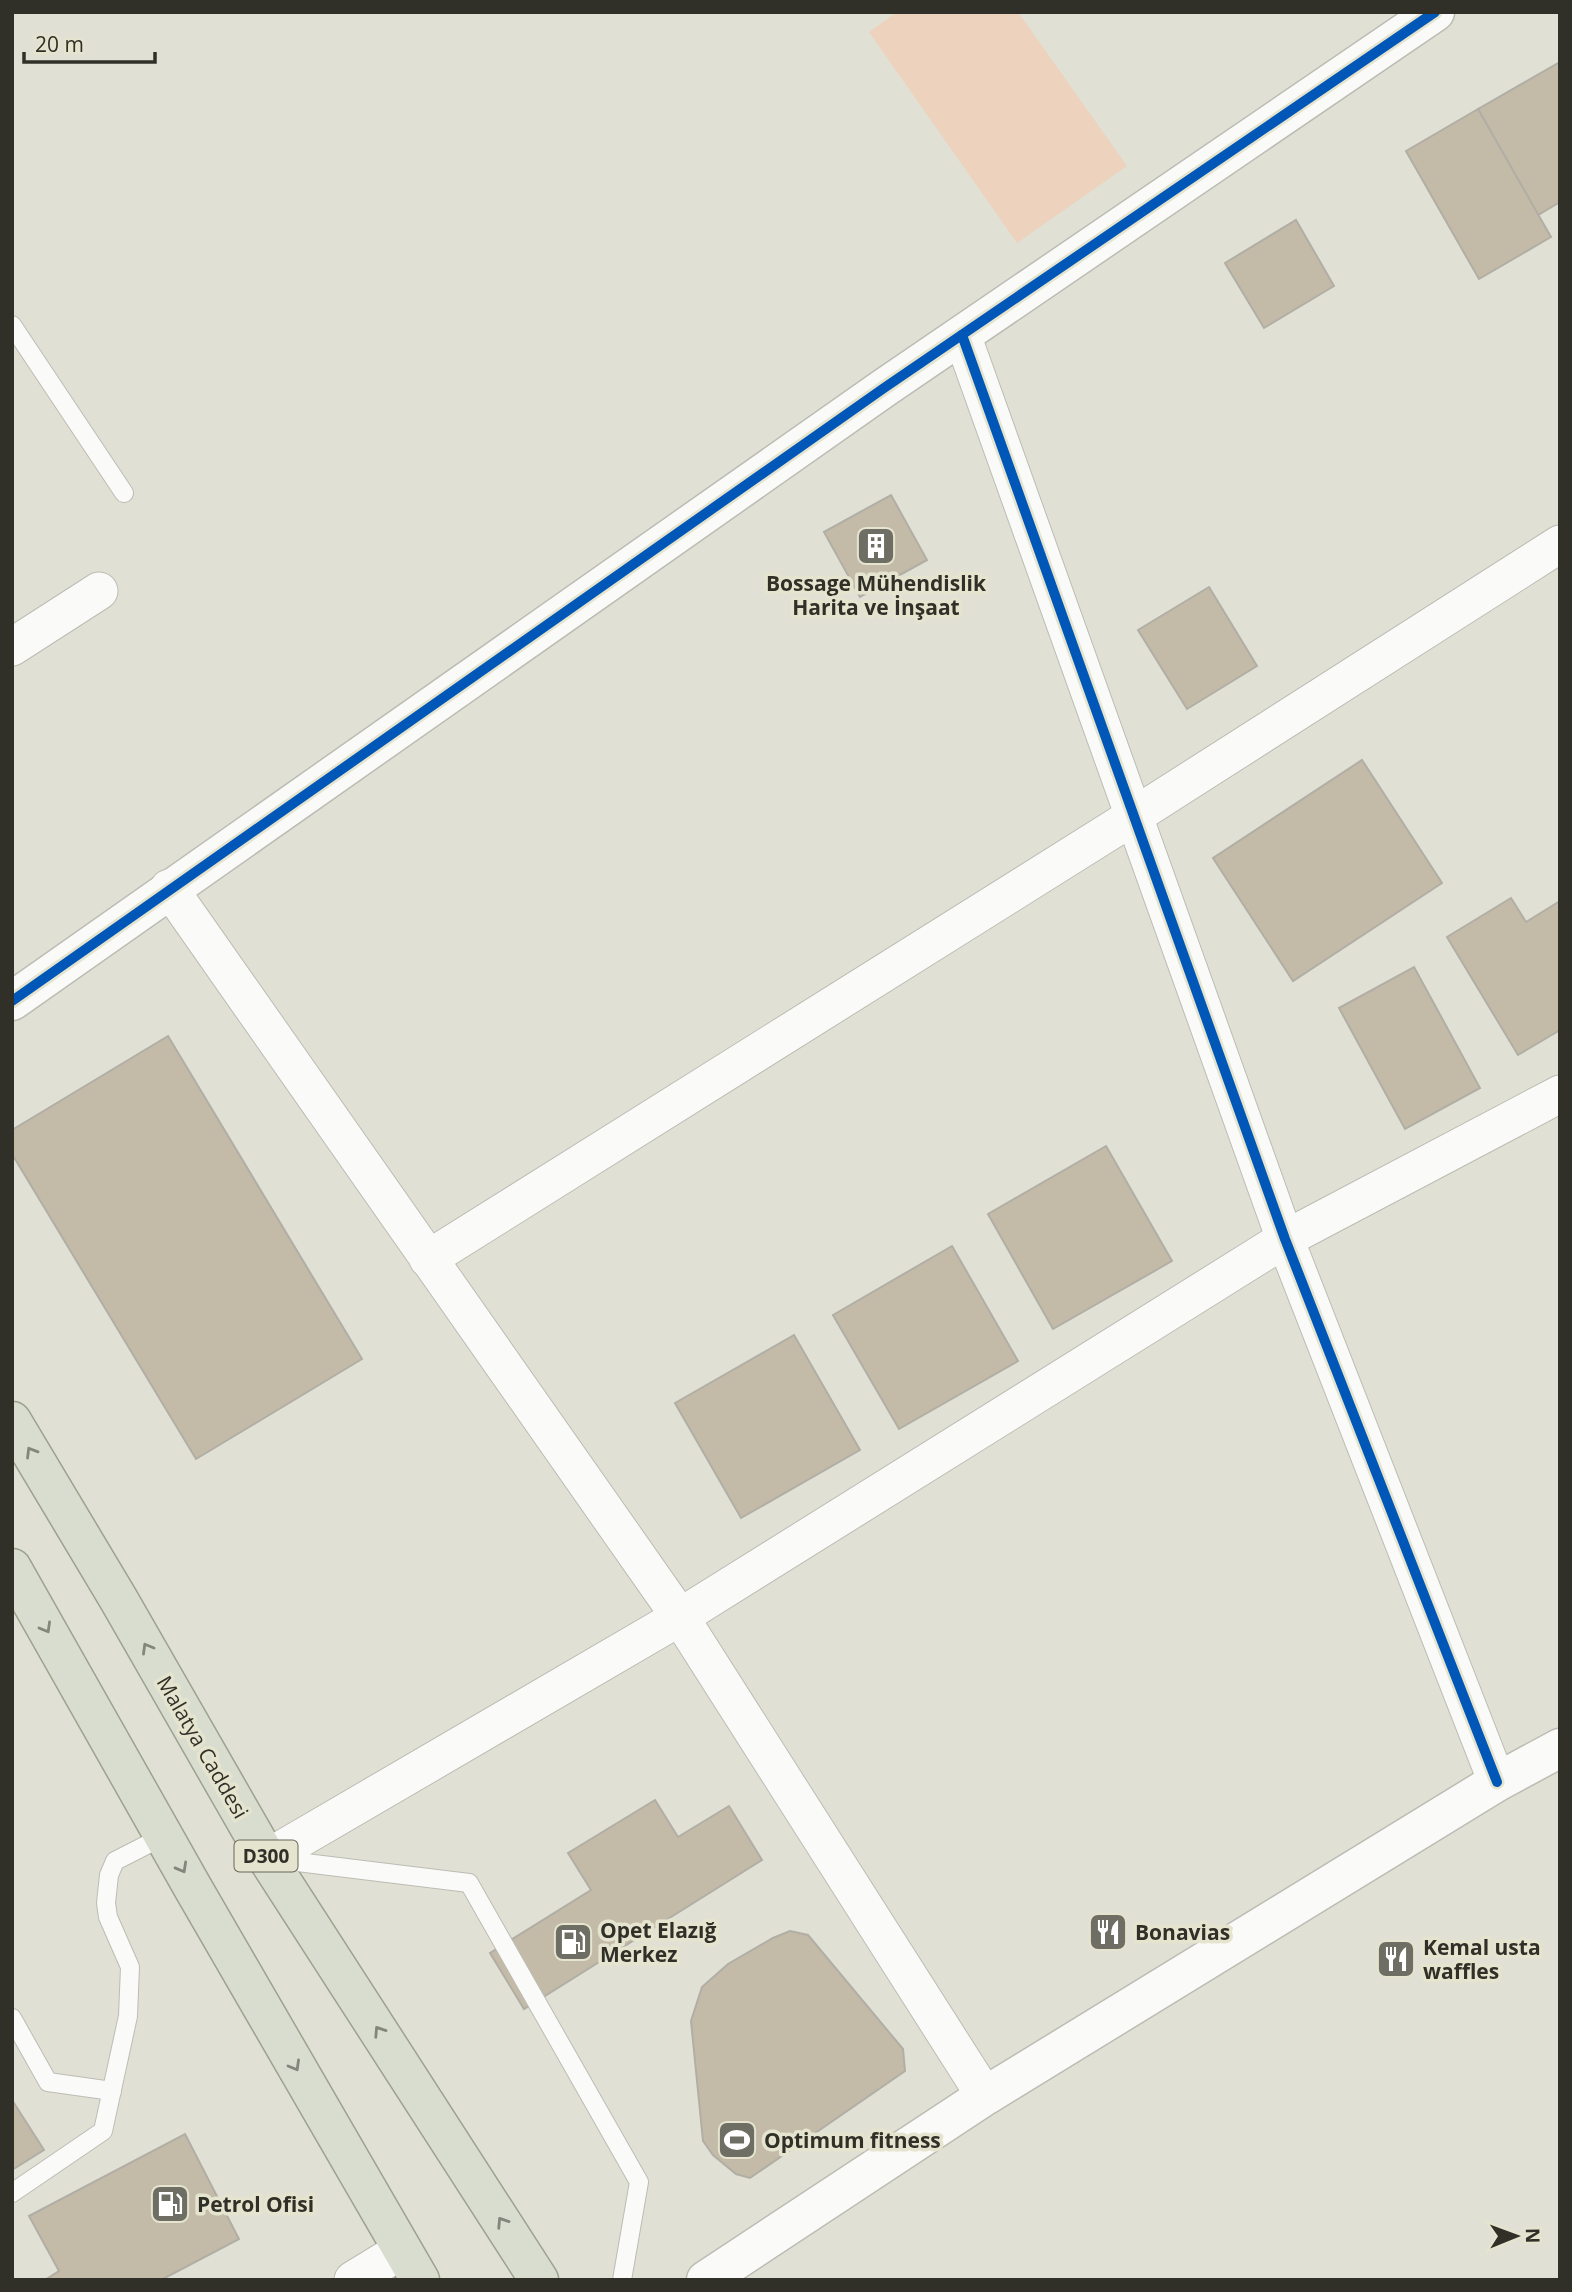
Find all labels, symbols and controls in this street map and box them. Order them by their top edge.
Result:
scale bar [24,21,156,65]
text: 20 m [35,30,84,58]
building icon: Bossage Mühendislik Harita ve İnşaat [855,525,897,567]
place label: Bossage Mühendislik Harita ve İnşaat [766,569,987,621]
one-way arrow [26,1447,39,1460]
one-way arrow [38,1620,51,1633]
one-way arrow [142,1643,155,1656]
street label: Malatya Caddesi [151,1671,255,1823]
road number: D300 [234,1840,298,1872]
one-way arrow [174,1861,187,1874]
restaurant icon: Bonavias [1087,1911,1129,1953]
place label: Opet Elazığ Merkez [600,1916,716,1968]
place label: Bonavias [1135,1918,1230,1946]
fuel station icon: Opet Elazığ Merkez [552,1921,594,1963]
place label: Kemal usta waffles [1423,1933,1541,1985]
restaurant icon: Kemal usta waffles [1375,1938,1417,1980]
one-way arrow [374,2026,387,2039]
one-way arrow [287,2058,300,2071]
sports icon: Optimum fitness [716,2119,758,2161]
place label: Optimum fitness [764,2126,941,2154]
fuel station icon: Petrol Ofisi [149,2183,191,2225]
place label: Petrol Ofisi [197,2190,314,2218]
north arrow [1481,2201,1551,2271]
one-way arrow [497,2217,510,2230]
text: N [1520,2228,1546,2244]

